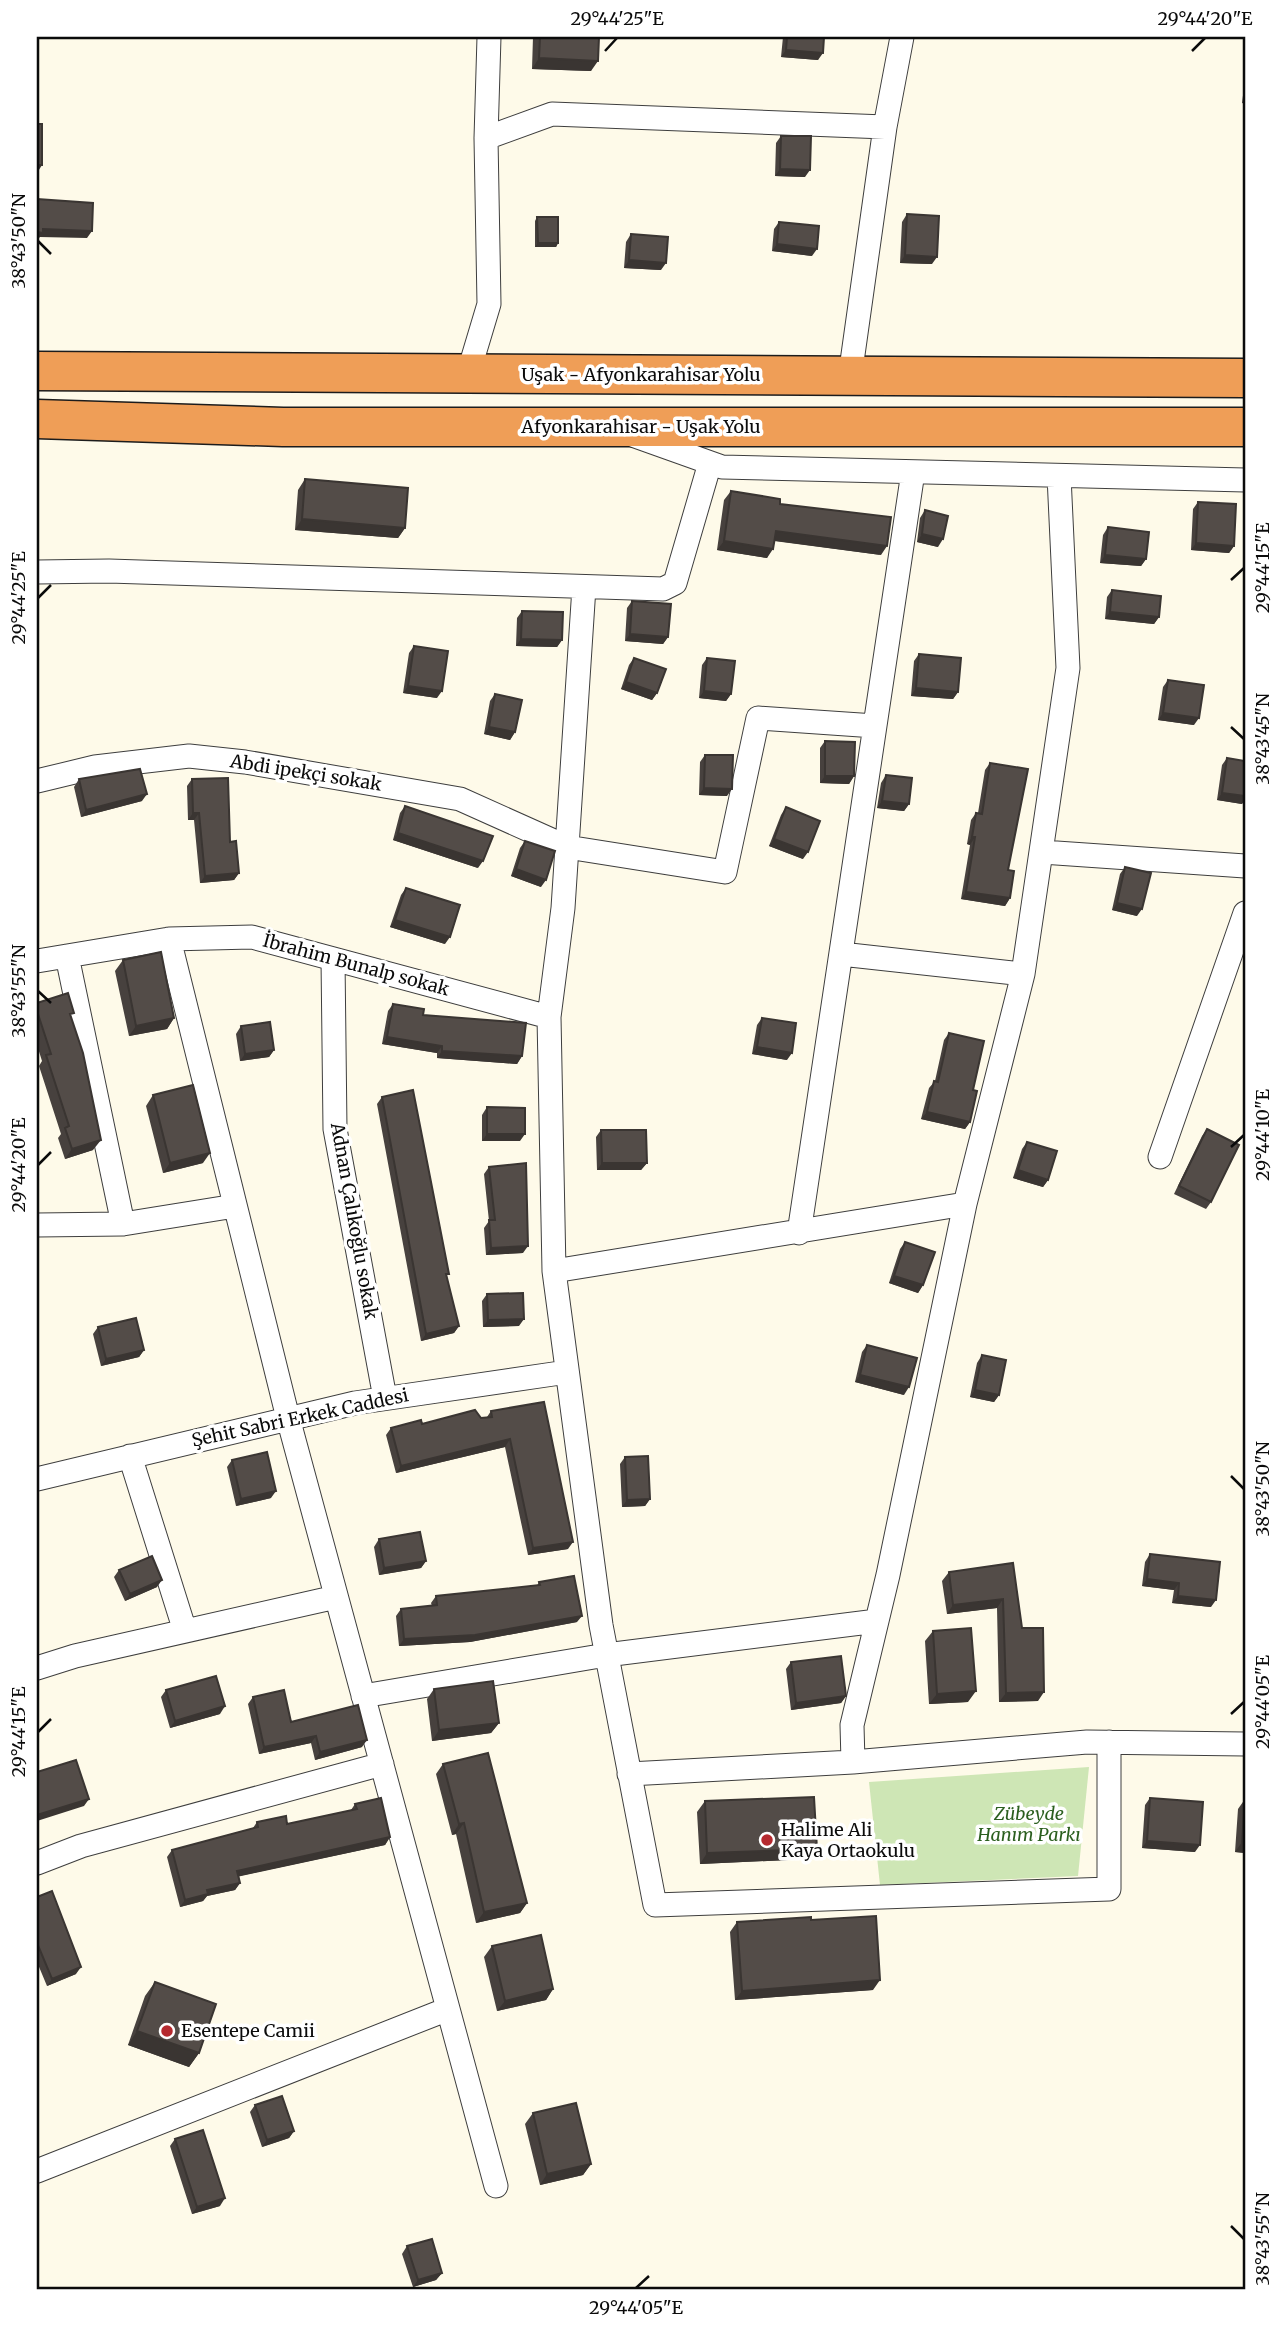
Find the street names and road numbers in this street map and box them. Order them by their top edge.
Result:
street label: Uşak - Afyonkarahisar Yolu [521,363,761,386]
street label: Afyonkarahisar - Uşak Yolu [520,415,761,438]
street label: Abdi ipekçi sokak [228,749,384,796]
street label: İbrahim Bunalp sokak [260,929,452,1001]
street label: Adnan Çalıkoğlu sokak [326,1120,383,1322]
street label: Şehit Sabri Erkek Caddesi [189,1383,411,1452]

